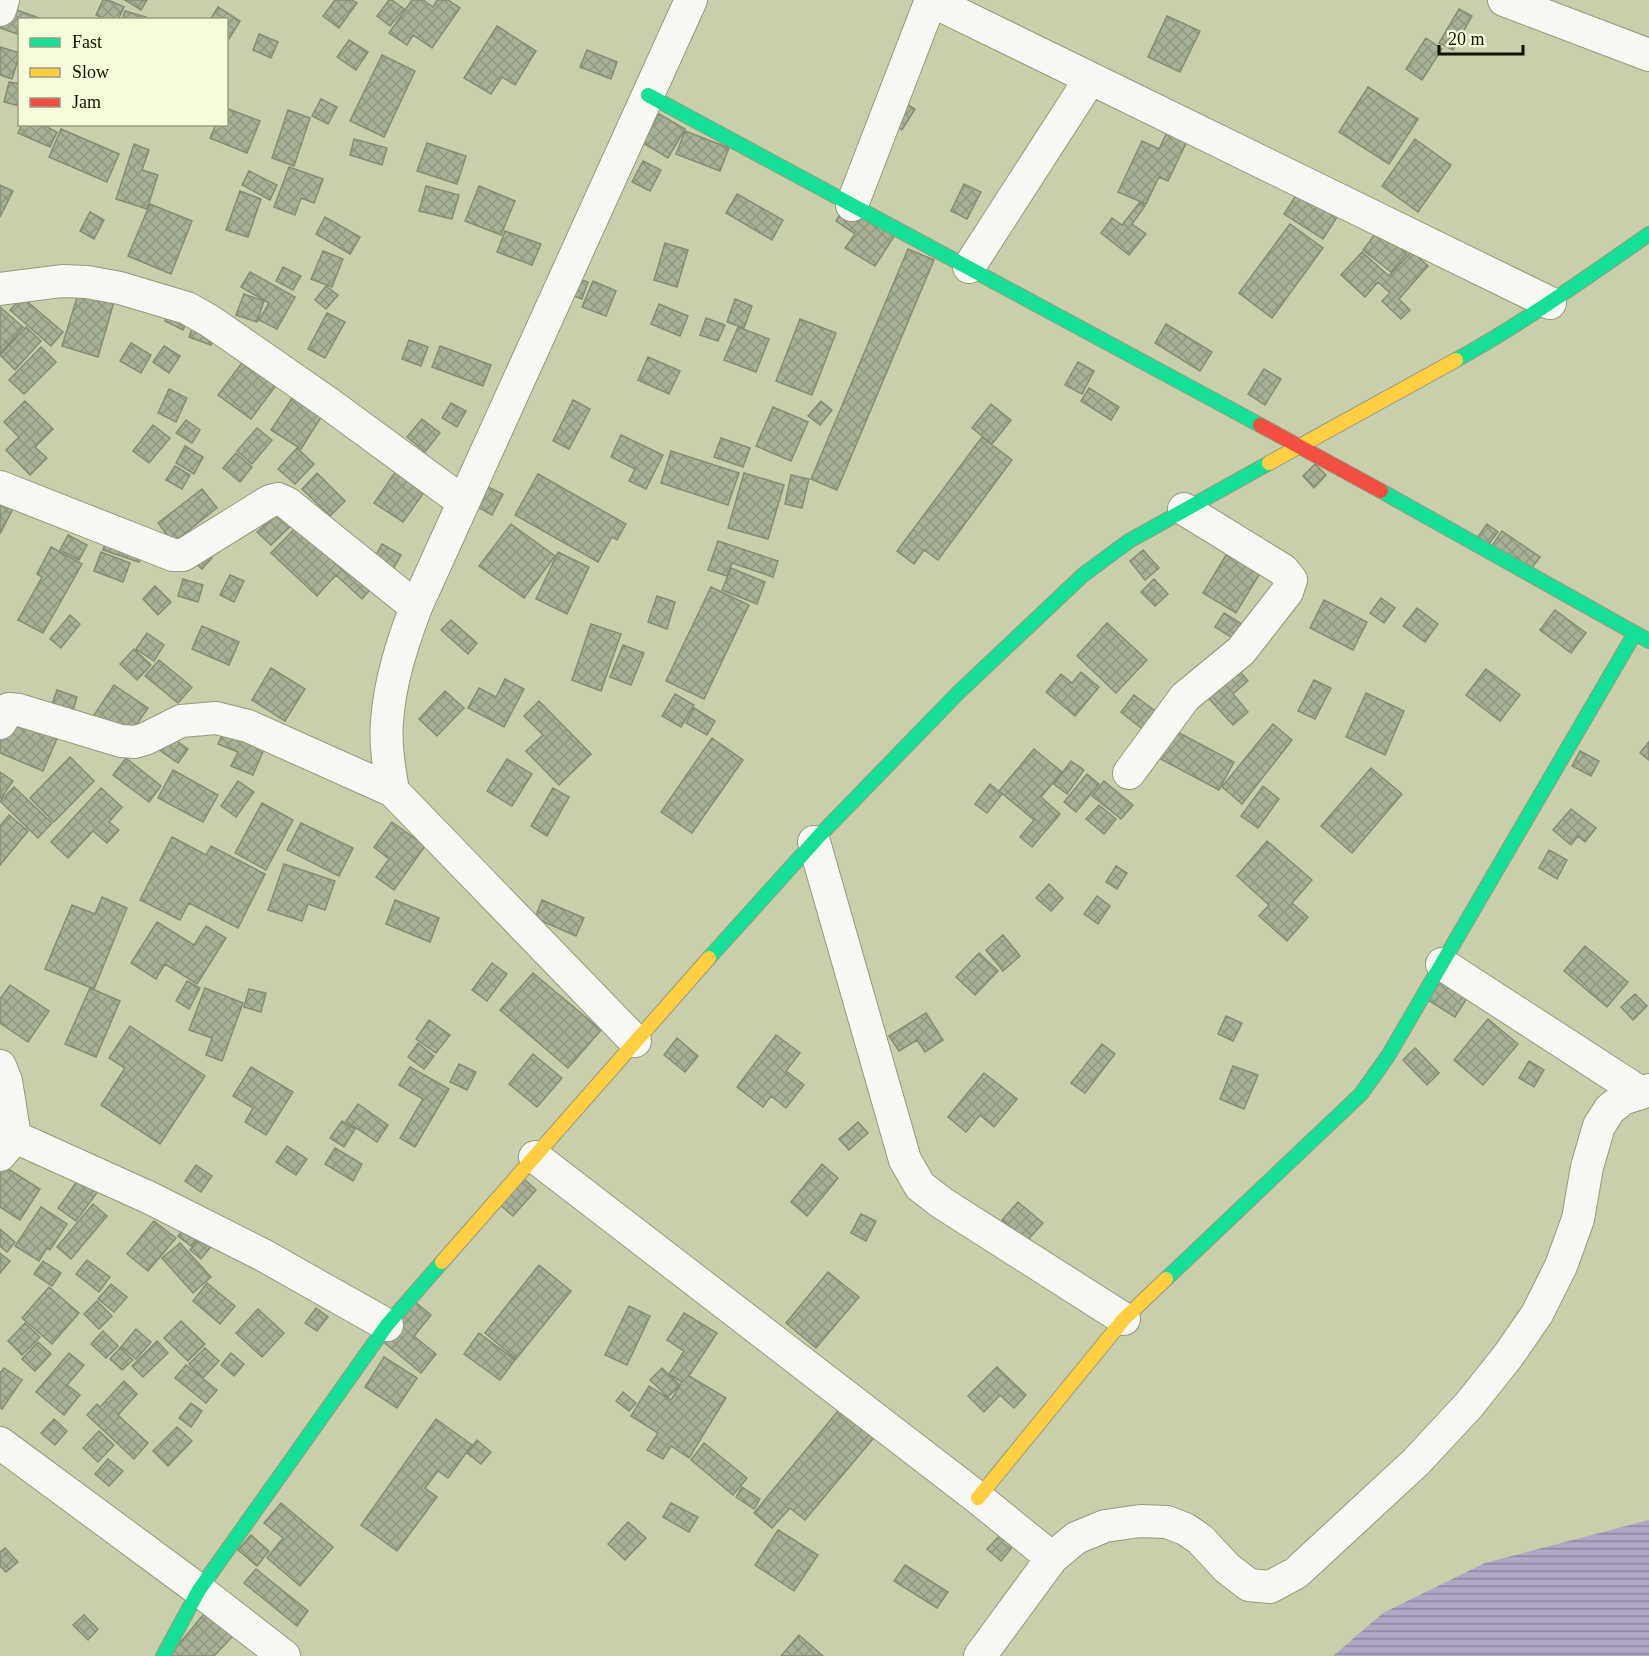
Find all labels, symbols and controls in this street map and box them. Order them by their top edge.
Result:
legend [18,18,228,126]
scale bar [1439,18,1523,56]
text: 20 m [1448,29,1485,49]
text: Fast [72,32,102,52]
text: Slow [72,62,109,82]
text: Jam [72,92,101,112]

